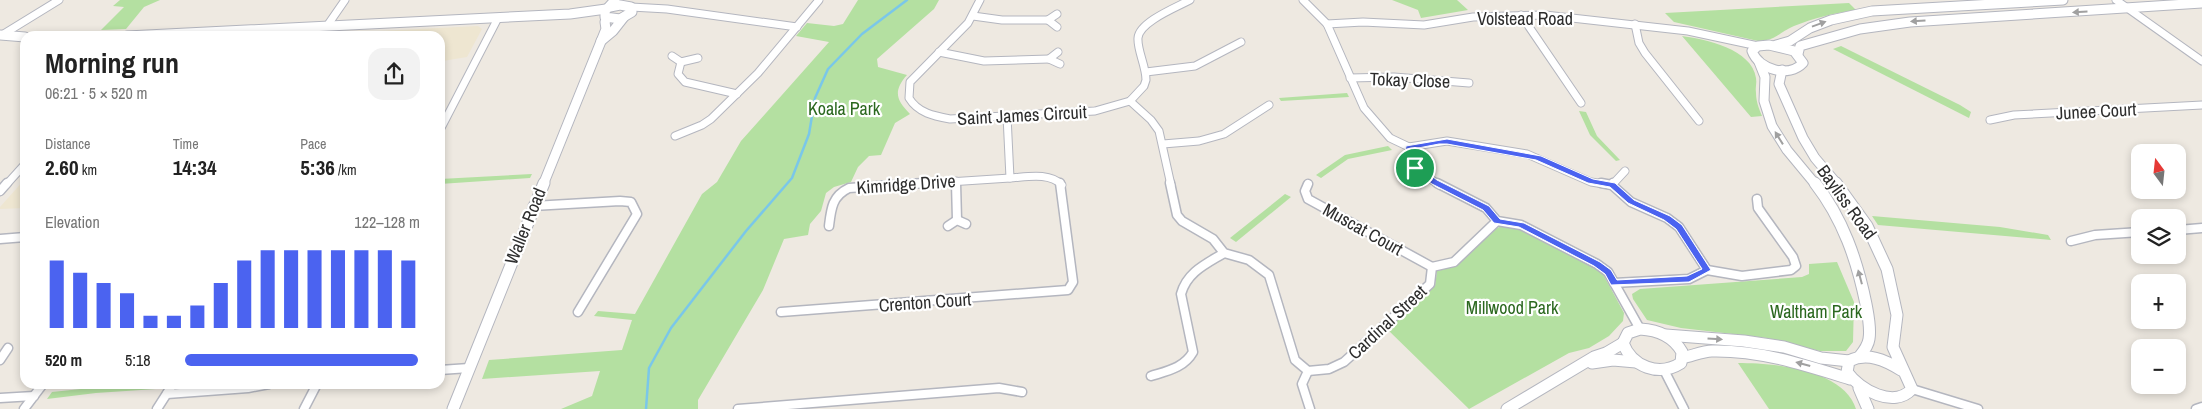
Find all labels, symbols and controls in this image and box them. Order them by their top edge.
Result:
street label: Volstead Road [1477,6,1573,31]
one-way arrow [2072,8,2088,16]
one-way arrow [1910,18,1926,26]
one-way arrow [1812,20,1827,28]
text: Morning run [45,44,179,82]
button: share [368,48,420,100]
street label: Tokay Close [1369,66,1451,94]
text: 06:21 · 5 × 520 m [45,82,148,104]
park label: Koala Park [808,96,881,121]
street label: Junee Court [2055,96,2137,126]
street label: Saint James Circuit [957,99,1087,131]
one-way arrow [1775,132,1784,145]
text: Distance [45,135,90,153]
text: Time [173,135,199,153]
text: Pace [300,135,327,153]
north arrow [2131,144,2186,199]
map controls [2131,144,2186,394]
pin [1394,147,1436,189]
text: 2.60 [45,153,79,182]
text: 14:34 [173,153,217,182]
text: 5:36 [300,153,335,182]
icon: arrive [1401,154,1429,182]
street label: Bayliss Road [1811,159,1883,245]
text: km [79,161,97,179]
text: /km [335,161,356,179]
street label: Kimridge Drive [856,168,956,200]
street label: Waller Road [498,184,552,268]
street label: Muscat Court [1319,197,1407,261]
button: layers [2131,209,2186,264]
text: Elevation [45,211,100,233]
text: 122–128 m [354,211,420,233]
one-way arrow [1855,270,1863,285]
button: + [2131,274,2186,329]
street label: Cardinal Street [1342,279,1432,365]
street label: Crenton Court [878,286,972,318]
park label: Millwood Park [1466,295,1559,320]
park label: Waltham Park [1770,299,1863,324]
one-way arrow [1707,335,1723,343]
button: − [2131,339,2186,394]
text: 520 m [45,349,82,371]
text: 5:18 [125,349,151,371]
one-way arrow [1796,360,1811,368]

